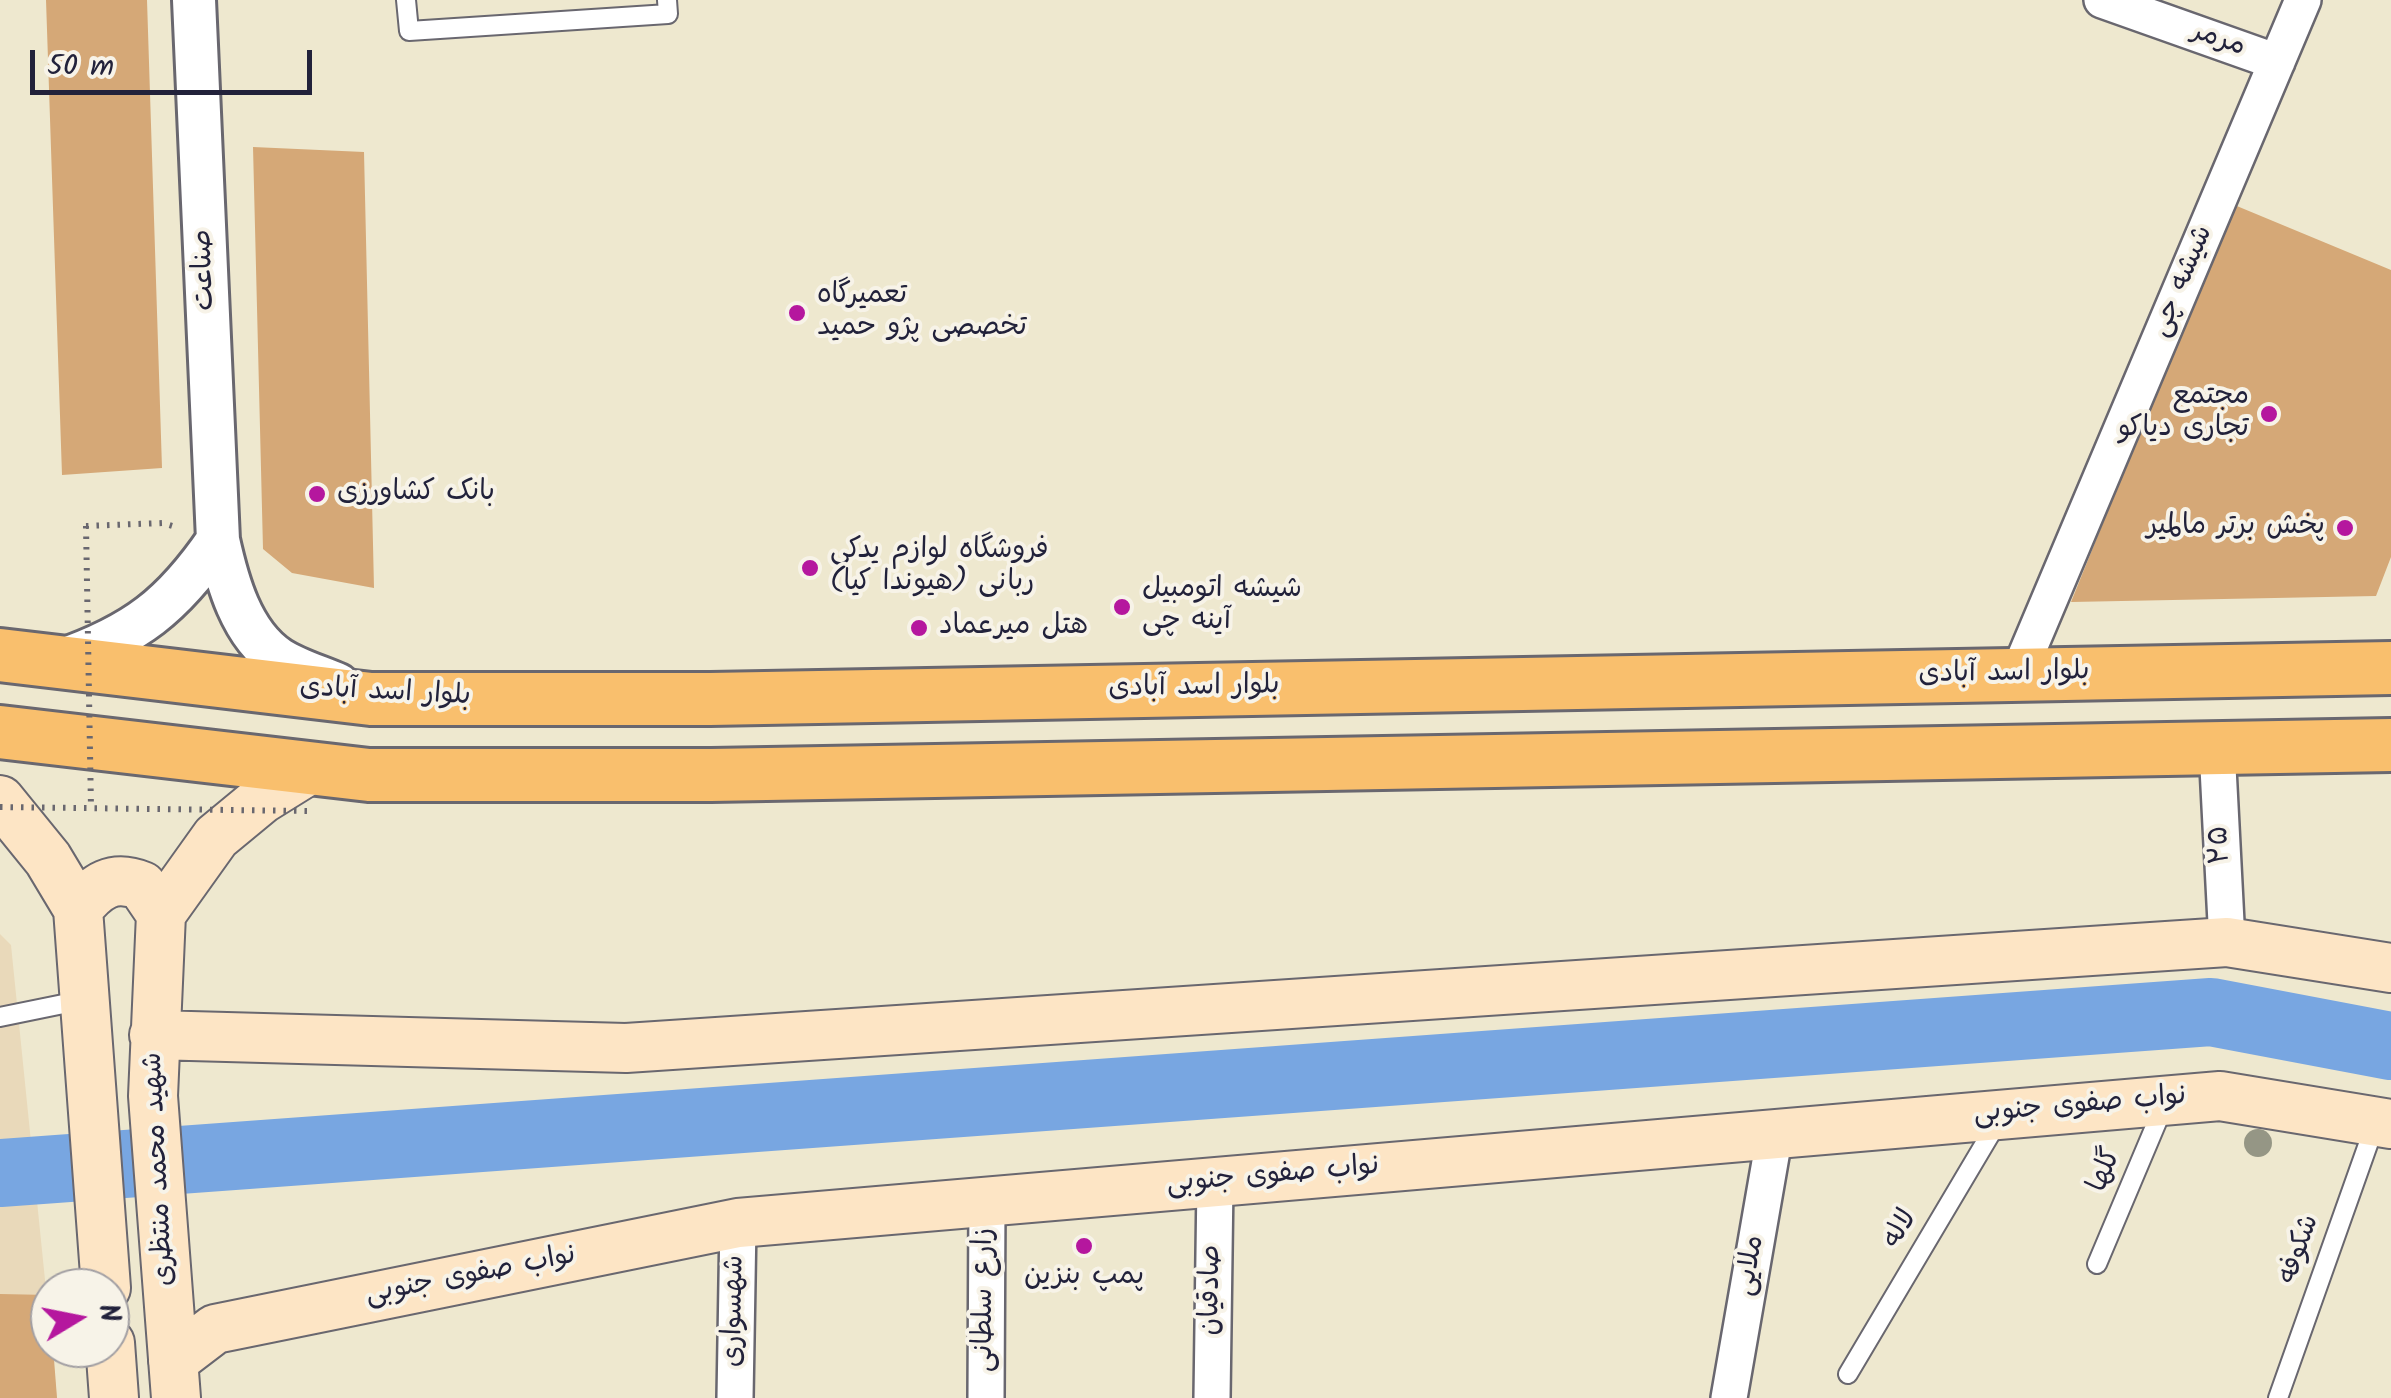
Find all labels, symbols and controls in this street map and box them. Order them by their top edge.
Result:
street label: مرمر [2187,16,2249,66]
scale bar [35,30,318,92]
text: 50 m [47,43,114,91]
street label: شیشه چی [2145,221,2223,343]
street label: صناعت [188,229,224,311]
place label: تعمیرگاه تخصصی پژو حمید [817,280,1027,346]
marker: تعمیرگاه تخصصی پژو حمید [786,302,808,324]
place label: مجتمع تجاری دیاکو [2118,381,2249,447]
marker: مجتمع تجاری دیاکو [2258,403,2280,425]
place label: بانک کشاورزی [337,477,495,511]
marker: بانک کشاورزی [306,483,328,505]
place label: پخش برتر مالمیر [2146,511,2325,545]
marker: پخش برتر مالمیر [2334,517,2356,539]
place label: فروشگاه لوازم یدکی ربانی (هیوندا کیا) [830,535,1049,601]
marker: فروشگاه لوازم یدکی ربانی (هیوندا کیا) [799,557,821,579]
place label: شیشه اتومبیل آینه چی [1142,574,1302,640]
marker: شیشه اتومبیل آینه چی [1111,596,1133,618]
place label: هتل میرعماد [939,611,1088,645]
marker: هتل میرعماد [908,617,930,639]
street label: بلوار اسد آبادی [1918,657,2090,693]
street label: بلوار اسد آبادی [1108,671,1280,707]
street label: بلوار اسد آبادی [299,673,471,715]
street label: ۲۵ [2204,825,2240,865]
street label: شهید محمد منتظری [138,1051,184,1287]
street label: نواب صفوی جنوبی [1972,1081,2188,1133]
street label: گلها [2083,1144,2131,1198]
street label: نواب صفوی جنوبی [1165,1151,1381,1203]
street label: لاله [1877,1204,1927,1256]
street label: شکوفه [2273,1211,2329,1289]
street label: زارع سلطانی [969,1228,1003,1372]
street label: ملایی [1730,1233,1774,1299]
marker: پمپ بنزین [1073,1235,1095,1257]
street label: نواب صفوی جنوبی [363,1240,579,1314]
street label: صادقیان [1195,1244,1231,1336]
street label: شهسواری [718,1255,754,1367]
place label: پمپ بنزین [1024,1261,1144,1295]
north arrow [30,1268,130,1368]
text: N [84,1300,132,1326]

